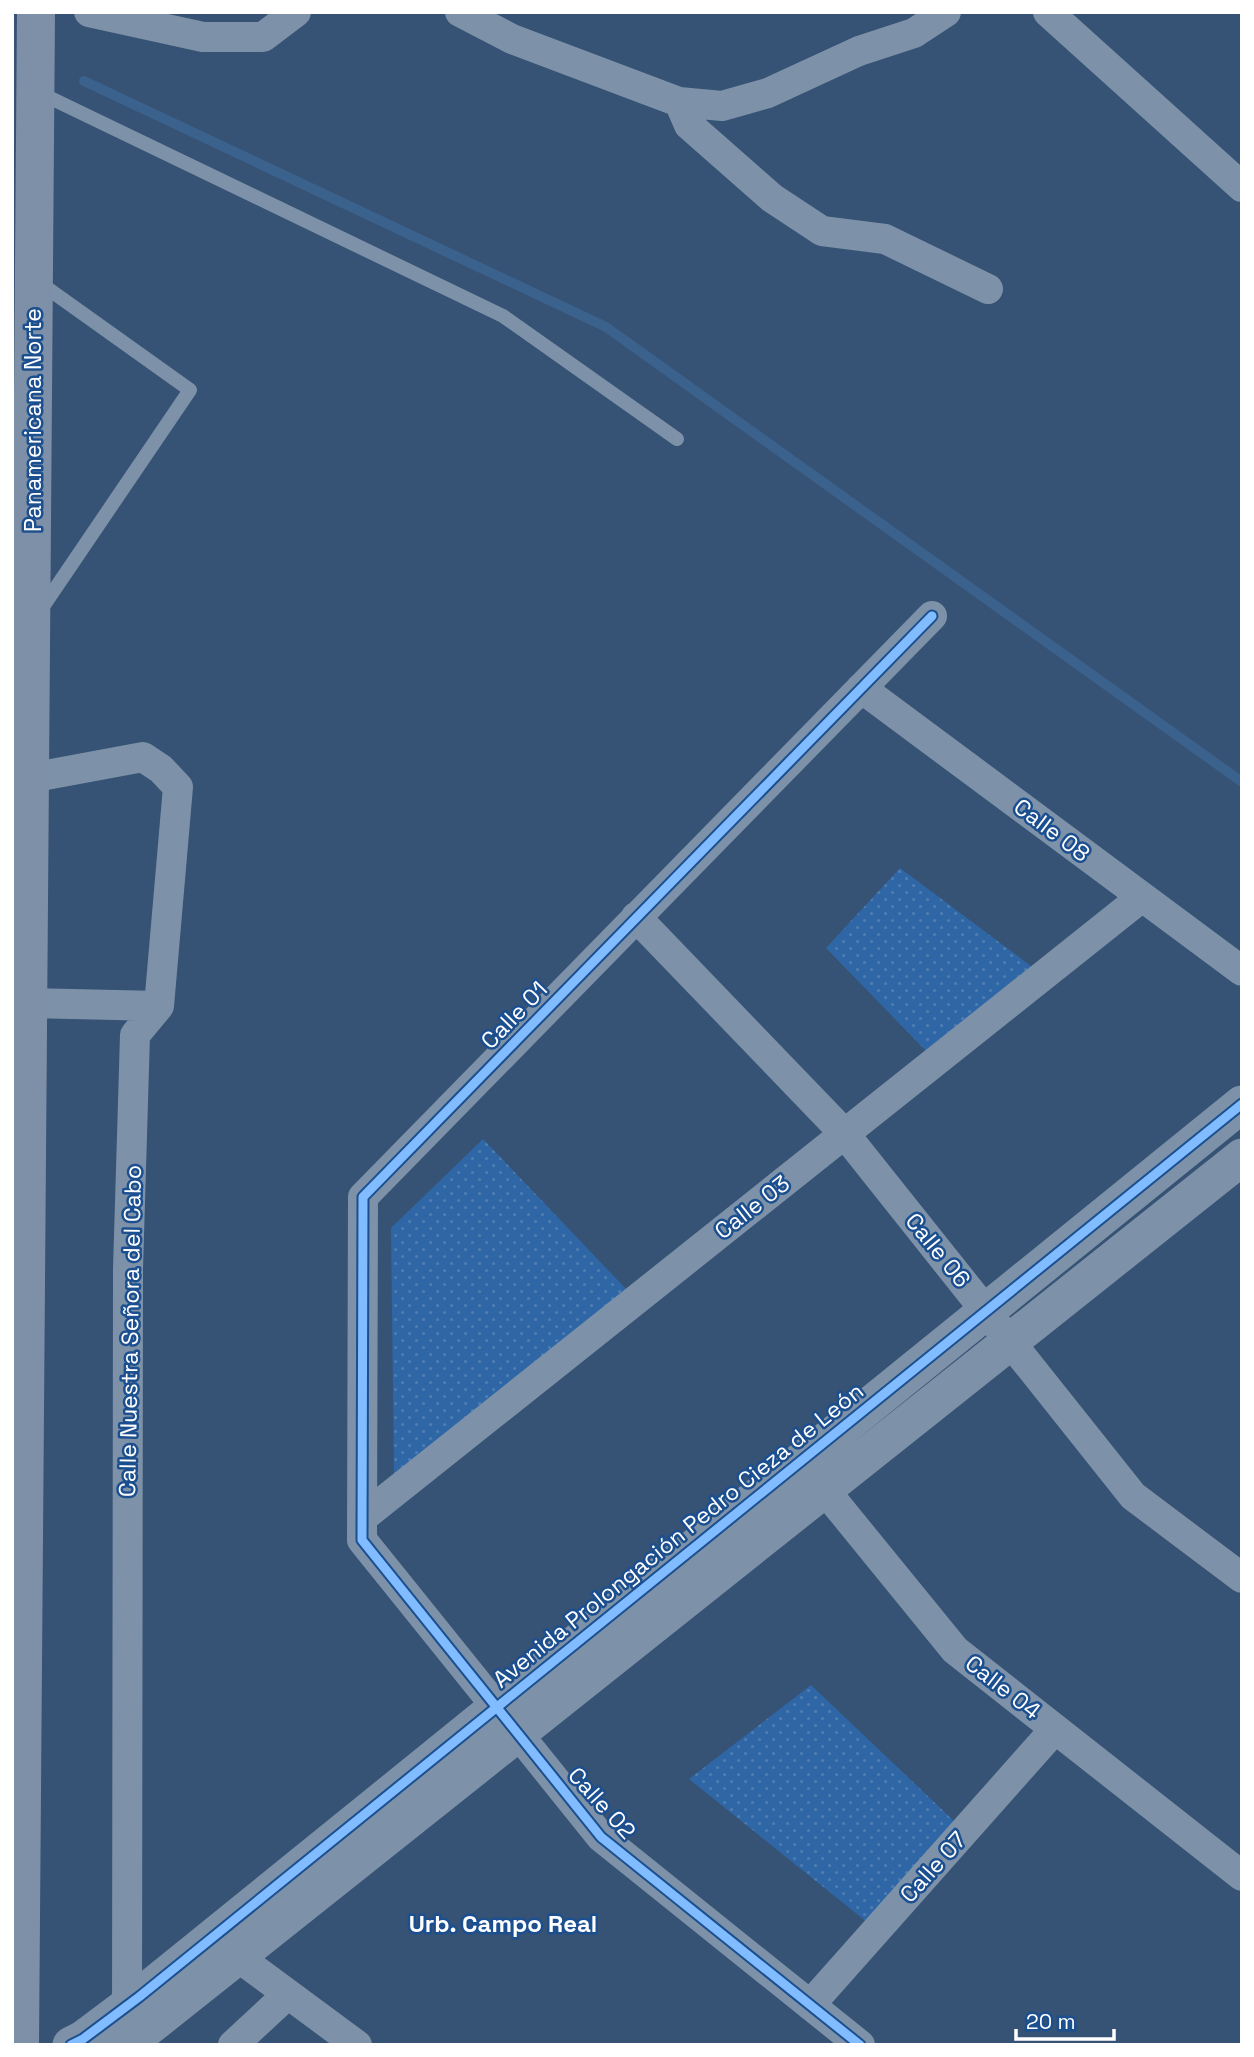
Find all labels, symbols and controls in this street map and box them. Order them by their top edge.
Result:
street label: Panamericana Norte [18,308,48,532]
street label: Calle 08 [1008,792,1096,868]
street label: Calle 01 [474,975,554,1055]
street label: Calle Nuestra Señora del Cabo [112,1165,148,1497]
street label: Calle 03 [708,1168,796,1246]
street label: Calle 06 [899,1207,977,1293]
street label: Avenida Prolongación Pedro Cieza de León [487,1376,869,1694]
street label: Calle 04 [959,1648,1047,1726]
street label: Calle 02 [562,1760,642,1846]
street label: Calle 07 [893,1825,973,1909]
district label: Urb. Campo Real [409,1908,597,1939]
scale bar [1016,1997,1114,2041]
text: 20 m [1026,2008,1076,2035]

